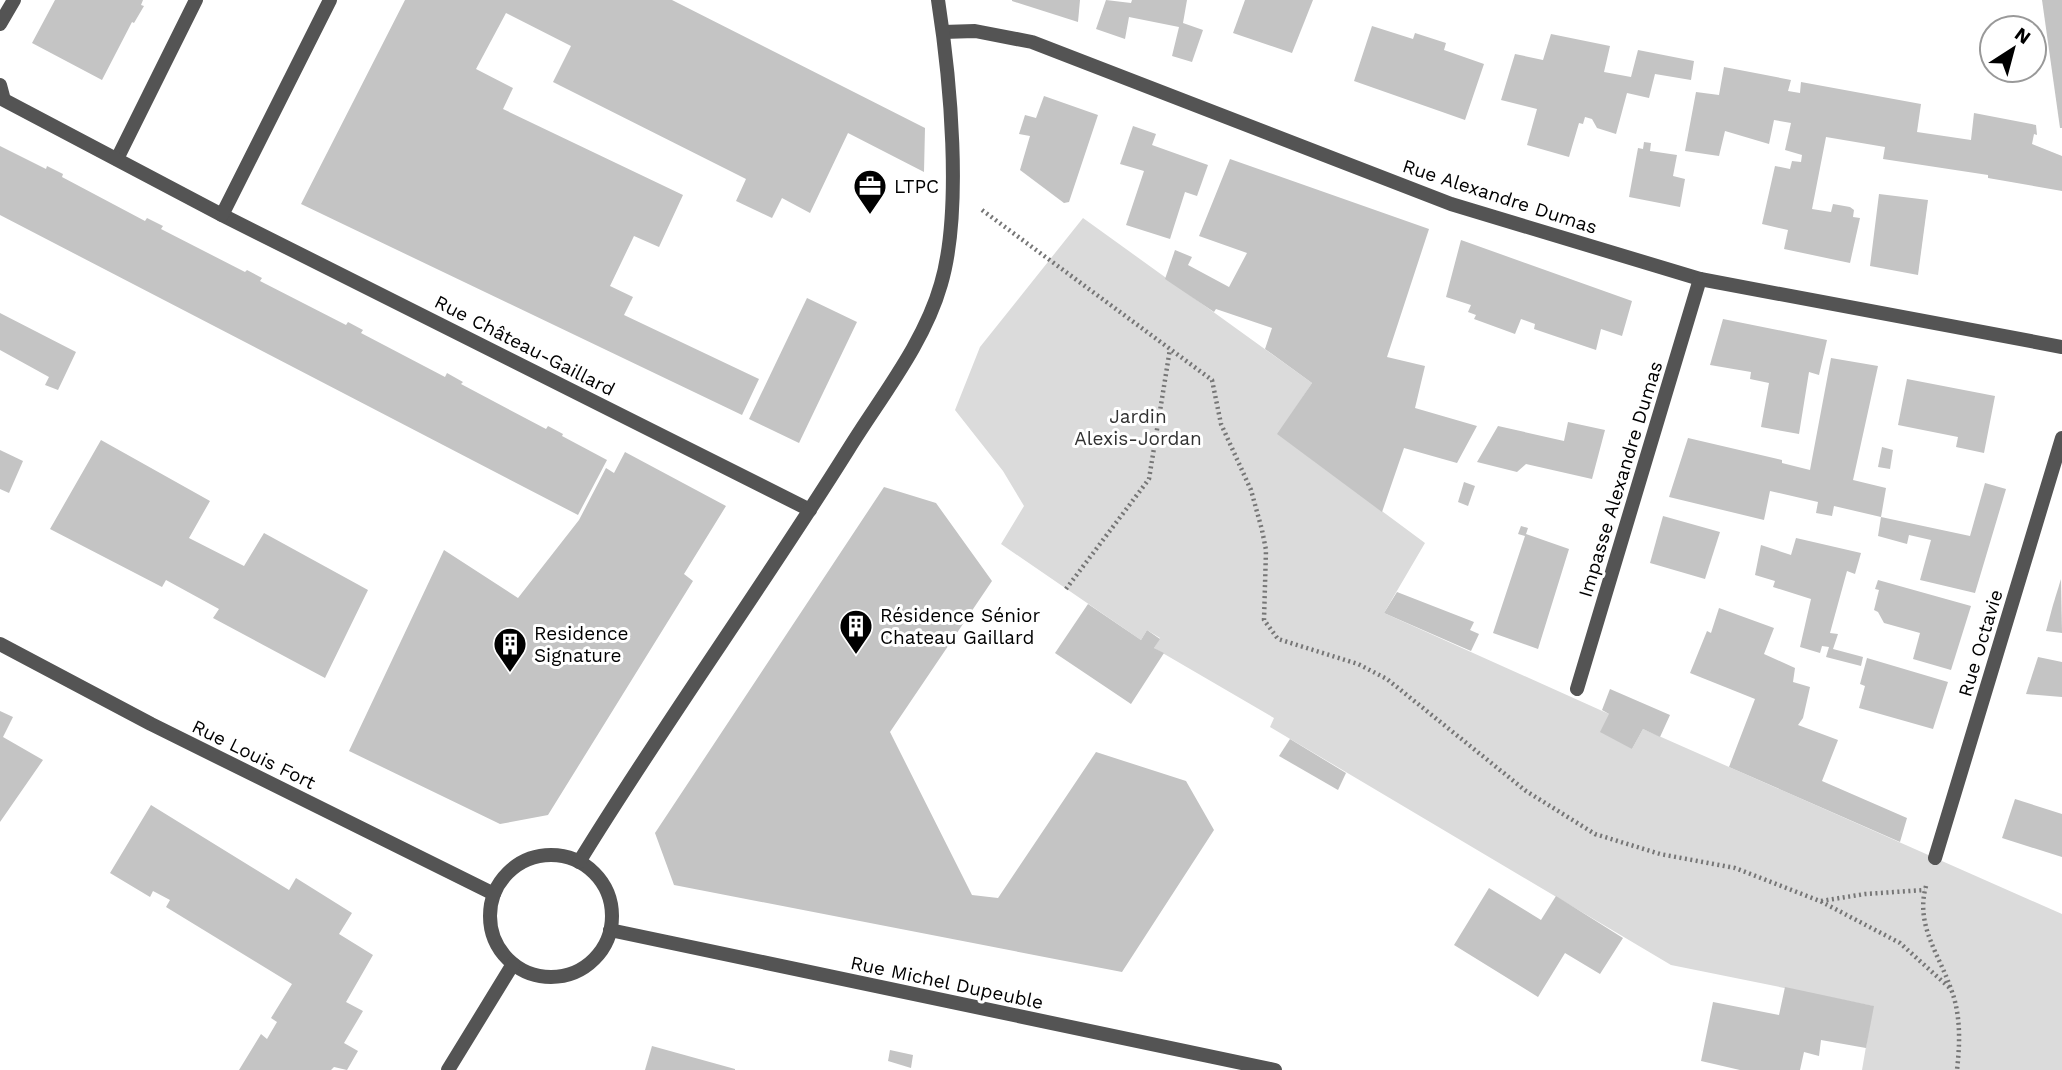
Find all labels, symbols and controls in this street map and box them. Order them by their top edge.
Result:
north arrow [1978,14,2048,84]
text: N [2010,22,2035,49]
street label: Rue Alexandre Dumas [1400,154,1600,239]
office icon: LTPC [851,167,889,216]
place label: LTPC [894,175,939,198]
street label: Rue Château-Gaillard [431,290,619,401]
street label: Impasse Alexandre Dumas [1574,358,1667,600]
park label: Jardin Alexis-Jordan [1074,405,1202,450]
street label: Rue Octavie [1953,587,2008,699]
place label: Résidence Sénior Chateau Gaillard [880,604,1040,649]
building icon: Résidence Sénior Chateau Gaillard [837,607,875,656]
place label: Residence Signature [534,622,629,667]
building icon: Residence Signature [491,625,529,674]
street label: Rue Louis Fort [188,715,319,794]
street label: Rue Michel Dupeuble [848,951,1045,1014]

